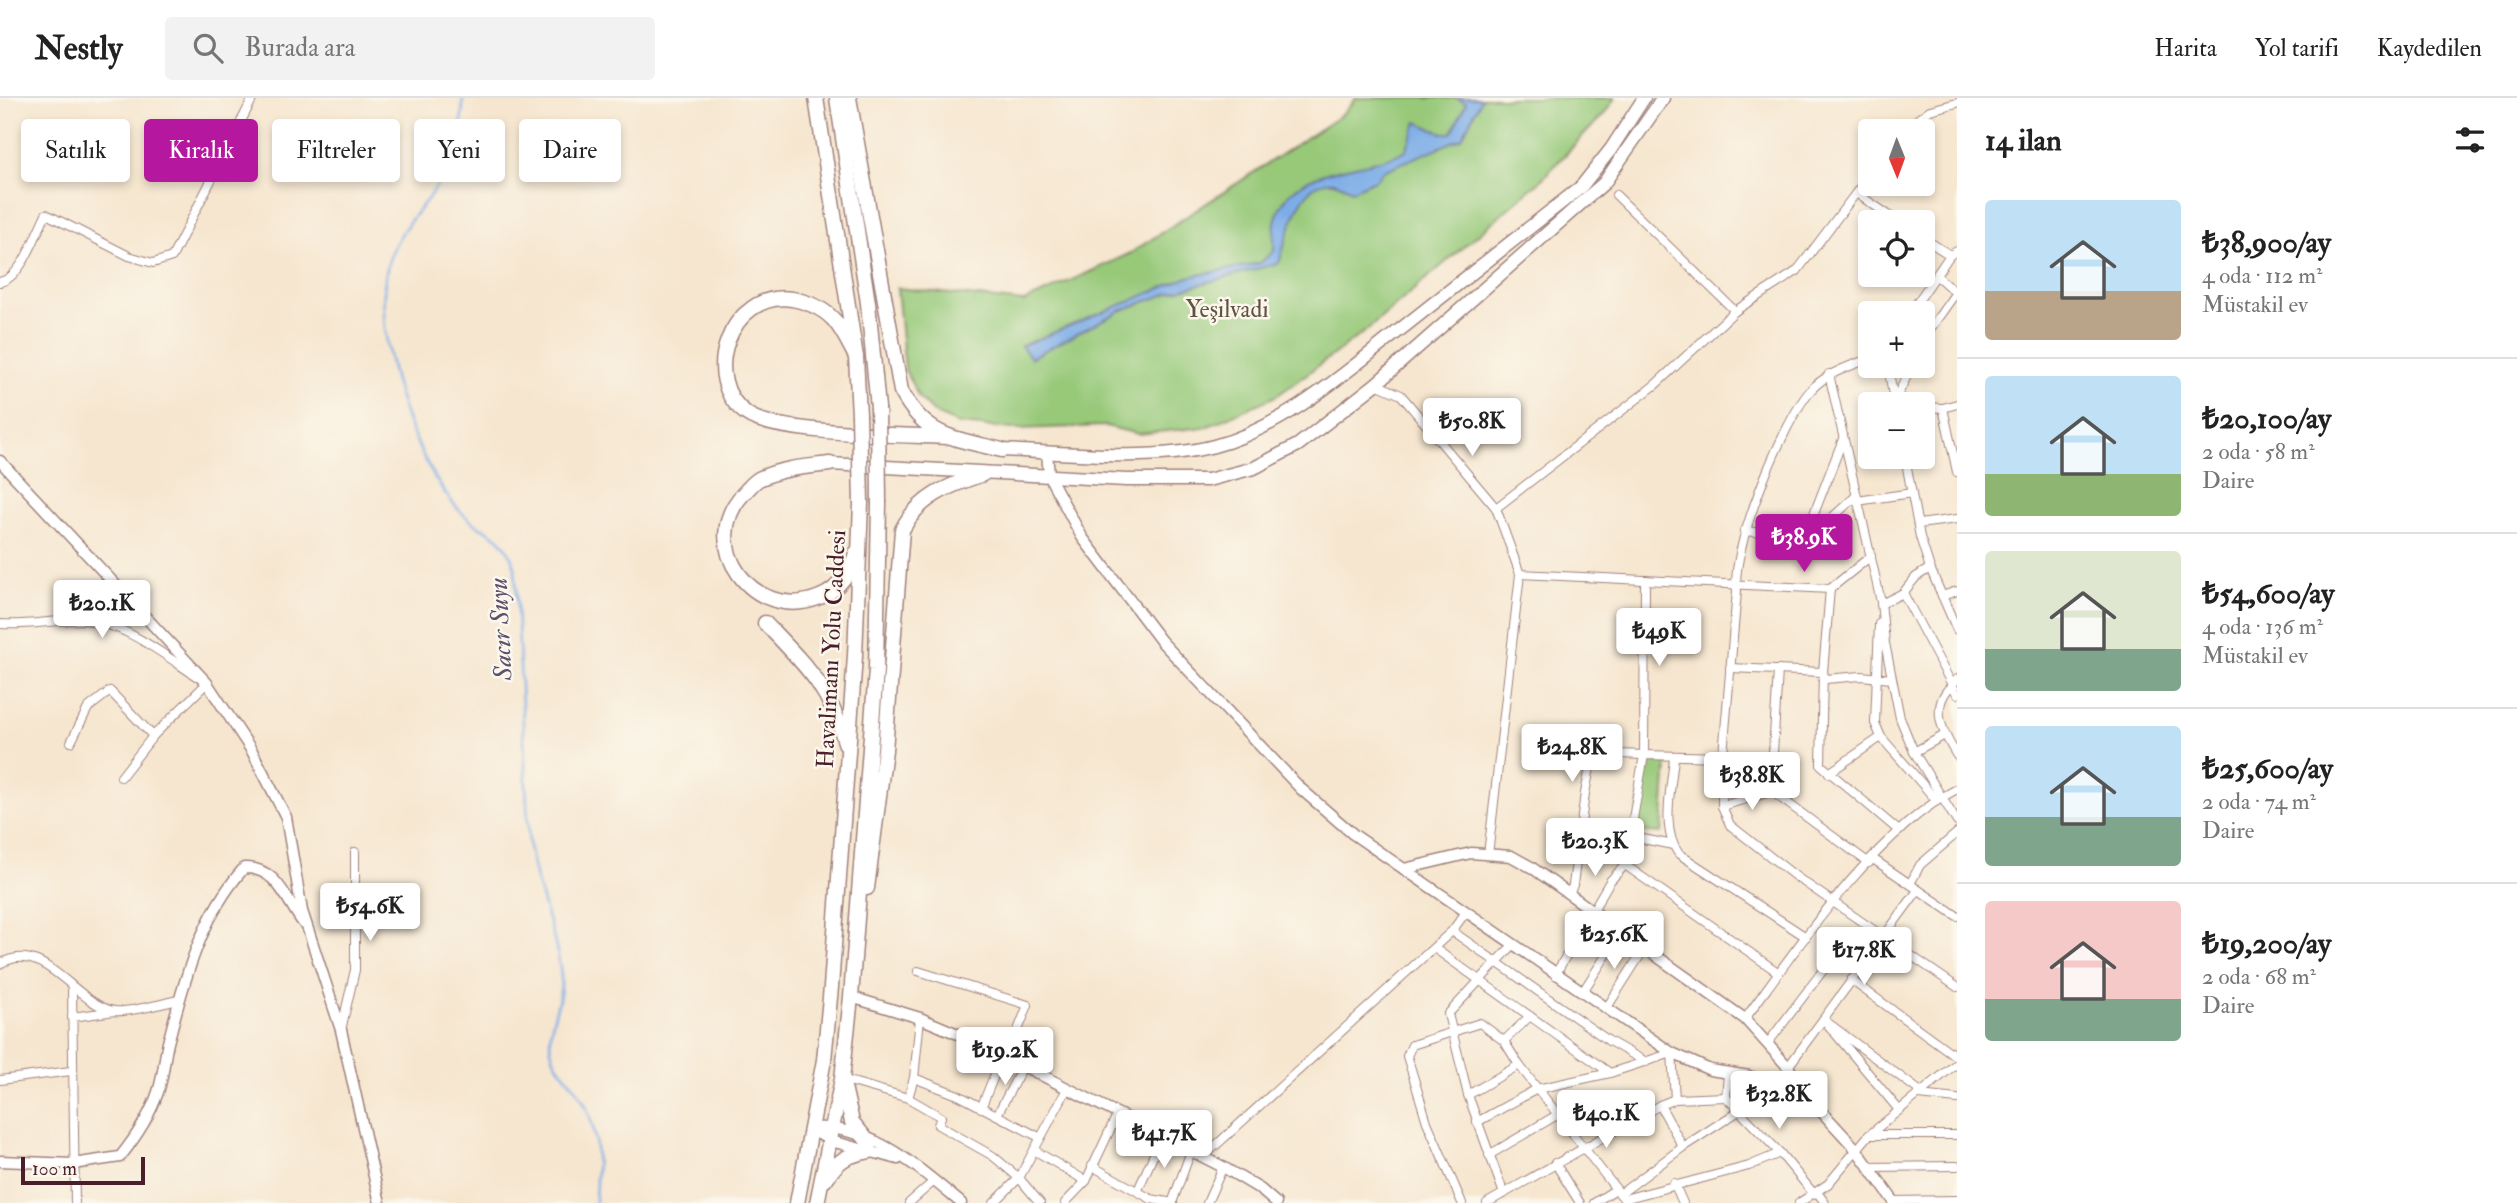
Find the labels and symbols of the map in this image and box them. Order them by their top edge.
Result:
north arrow [1858,119,1936,196]
park label: Yeşilvadi [1185,294,1269,325]
pin: ₺50.8K [1415,398,1529,458]
pin: ₺38.9K [1747,514,1861,574]
street label: Havalimanı Yolu Caddesi [810,529,853,769]
water label: Sacır Suyu [482,577,520,682]
pin: ₺20.1K [45,580,159,640]
pin: ₺49K [1618,608,1700,668]
pin: ₺24.8K [1515,724,1629,784]
pin: ₺38.8K [1695,752,1809,812]
pin: ₺20.3K [1538,818,1652,878]
pin: ₺54.6K [313,884,427,943]
pin: ₺25.6K [1557,912,1671,971]
pin: ₺17.8K [1807,928,1921,987]
pin: ₺19.2K [948,1028,1062,1087]
pin: ₺32.8K [1722,1072,1836,1131]
pin: ₺40.1K [1549,1090,1663,1150]
pin: ₺41.7K [1107,1110,1221,1170]
scale bar [21,1154,145,1186]

